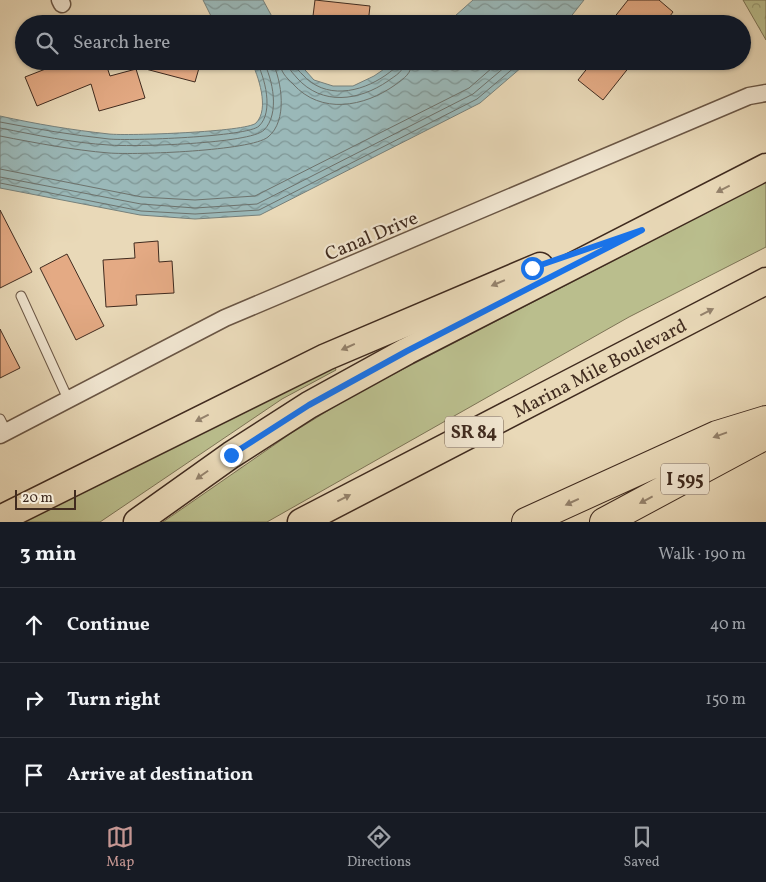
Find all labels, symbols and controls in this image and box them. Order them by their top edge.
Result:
search box [15,15,751,70]
icon: search [33,29,61,57]
text: Search here [73,30,170,56]
one-way arrow [715,185,730,193]
street label: Canal Drive [321,206,422,268]
route start [521,257,544,280]
one-way arrow [490,279,505,287]
one-way arrow [700,308,714,316]
street label: Marina Mile Boulevard [509,313,692,425]
one-way arrow [341,343,355,351]
one-way arrow [195,414,209,422]
road number: SR 84 [445,417,503,448]
one-way arrow [712,432,727,439]
route end [220,444,243,467]
road number: I 595 [661,464,709,494]
one-way arrow [195,470,209,480]
scale bar [15,487,76,510]
text: 20 m [22,489,53,508]
one-way arrow [336,494,351,502]
one-way arrow [639,496,653,504]
one-way arrow [565,498,579,506]
text: 3 min [20,540,76,569]
text: Walk · 190 m [658,544,746,566]
icon: ahead [20,611,48,639]
text: Continue [67,612,150,638]
text: 40 m [710,614,746,636]
icon: right [20,686,48,714]
text: Turn right [67,687,160,713]
text: 150 m [705,689,746,711]
icon: arrive [20,761,48,789]
text: Arrive at destination [67,762,253,788]
tab: Map [106,823,134,872]
tab: Directions [347,823,411,872]
tab: Saved [624,823,660,872]

